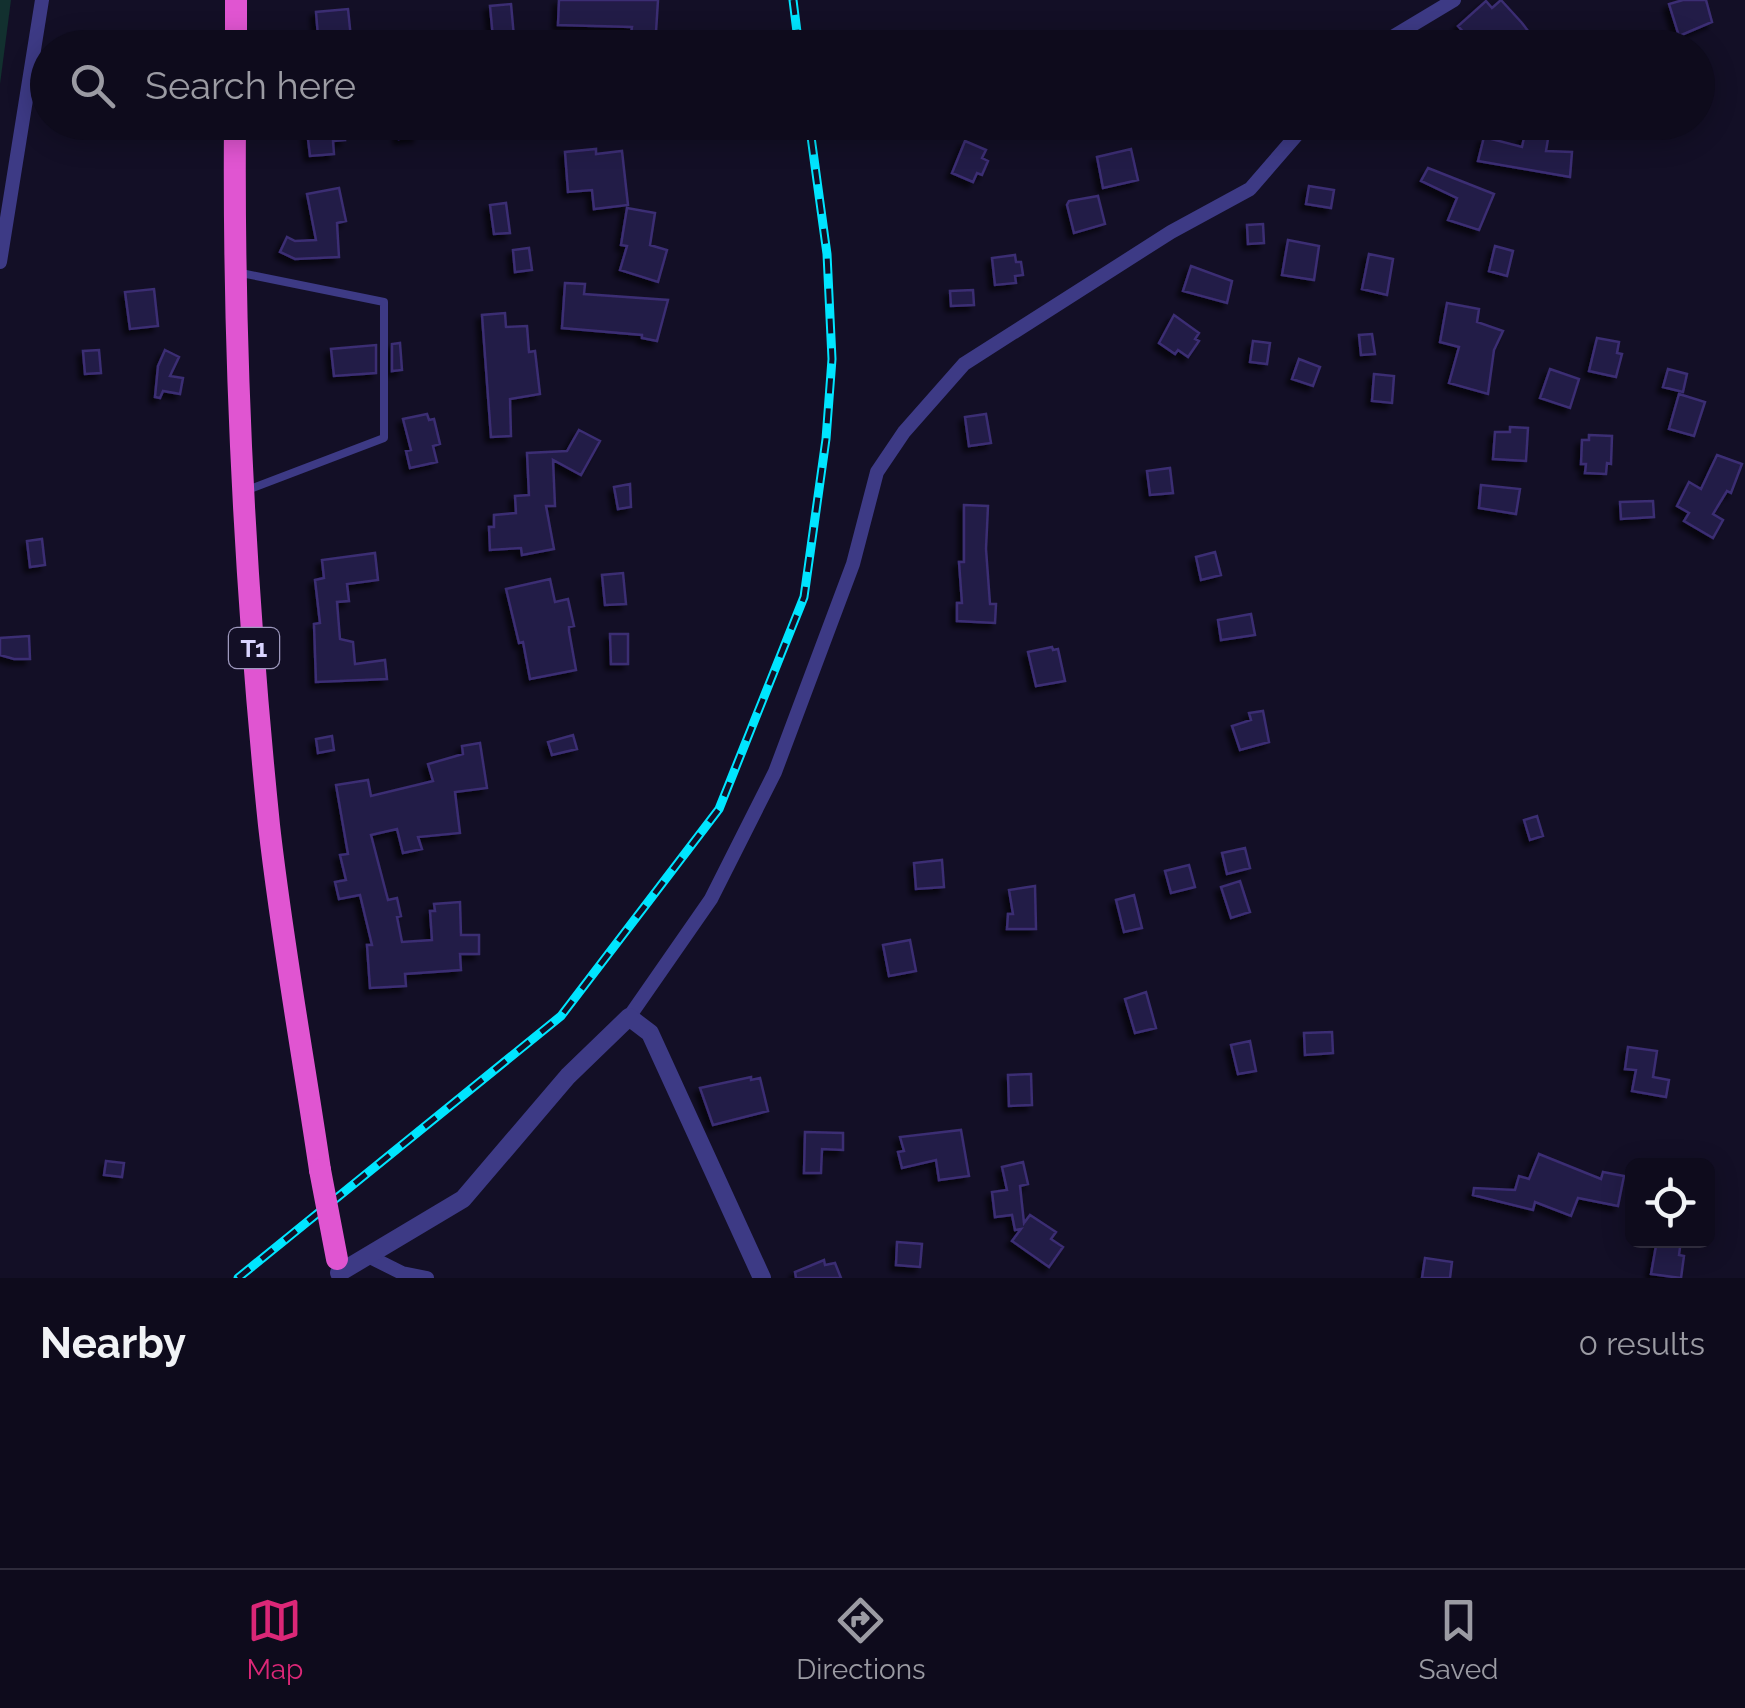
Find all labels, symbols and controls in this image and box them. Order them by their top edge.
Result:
search box [30,30,1715,140]
icon: search [65,58,120,113]
text: Search here [145,63,356,108]
road number: T1 [229,628,279,668]
map controls [1625,1158,1715,1248]
button: locate [1625,1158,1715,1248]
text: Nearby [40,1319,186,1368]
text: 0 results [1578,1325,1705,1362]
tab: Map [246,1593,303,1686]
tab: Directions [796,1593,926,1686]
tab: Saved [1418,1593,1499,1686]

